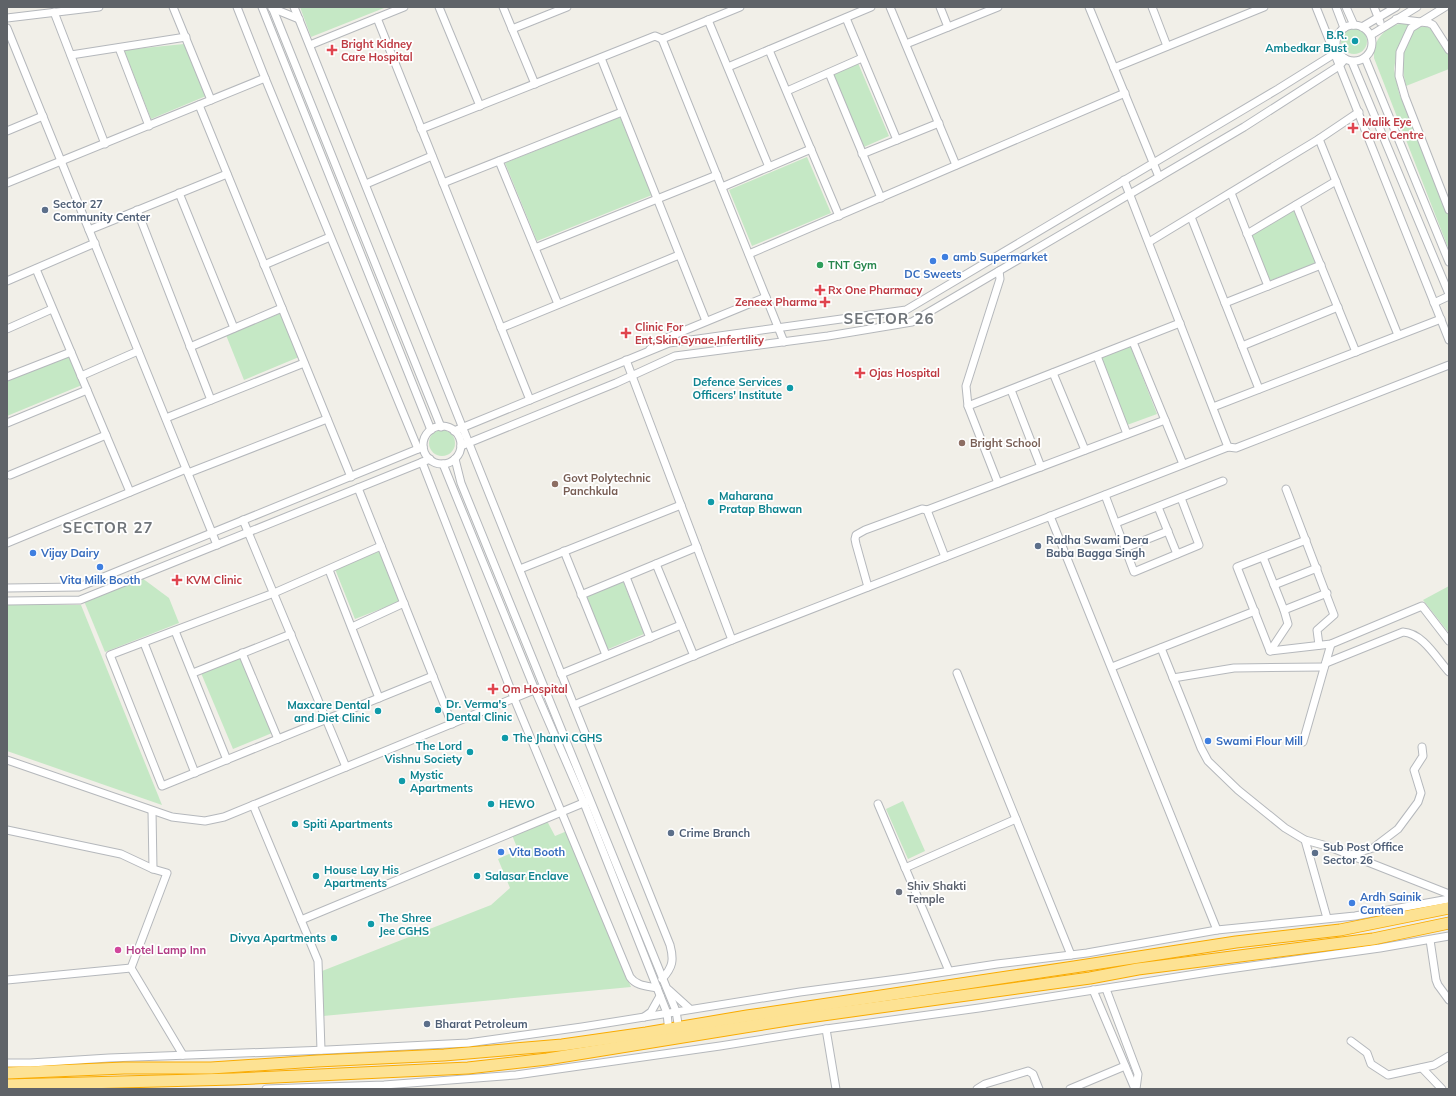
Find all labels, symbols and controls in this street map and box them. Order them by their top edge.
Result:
place label: B.R. Ambedkar Bust [1265,28,1347,55]
marker: B.R. Ambedkar Bust [1350,36,1360,46]
place label: Bright Kidney Care Hospital [341,37,413,64]
marker: Bright Kidney Care Hospital [326,44,338,56]
place label: Malik Eye Care Centre [1362,115,1424,142]
marker: Malik Eye Care Centre [1347,122,1359,134]
place label: Sector 27 Community Center [53,197,151,224]
marker: Sector 27 Community Center [40,205,50,215]
place label: amb Supermarket [953,250,1048,264]
marker: amb Supermarket [940,252,950,262]
marker: DC Sweets [928,256,938,266]
place label: TNT Gym [828,258,877,272]
marker: TNT Gym [815,260,825,270]
place label: DC Sweets [904,267,962,281]
place label: Rx One Pharmacy [828,283,922,297]
marker: Rx One Pharmacy [815,285,825,295]
place label: Zeneex Pharma [735,295,817,309]
marker: Zeneex Pharma [820,297,830,307]
district label: SECTOR 26 [844,309,934,328]
place label: Clinic For Ent,Skin,Gynae,Infertility [635,320,764,347]
marker: Clinic For Ent,Skin,Gynae,Infertility [620,327,632,339]
place label: Ojas Hospital [869,366,940,380]
marker: Ojas Hospital [854,367,866,379]
place label: Defence Services Officers' Institute [693,375,782,402]
marker: Defence Services Officers' Institute [785,383,795,393]
place label: Bright School [970,436,1041,450]
marker: Bright School [957,438,967,448]
place label: Govt Polytechnic Panchkula [563,471,651,498]
marker: Govt Polytechnic Panchkula [550,479,560,489]
place label: Maharana Pratap Bhawan [719,489,802,516]
marker: Maharana Pratap Bhawan [706,497,716,507]
district label: SECTOR 27 [63,518,153,537]
place label: Radha Swami Dera Baba Bagga Singh [1046,533,1149,560]
marker: Radha Swami Dera Baba Bagga Singh [1033,541,1043,551]
place label: Vijay Dairy [40,546,99,560]
marker: Vijay Dairy [28,548,38,558]
marker: Vita Milk Booth [95,562,105,572]
place label: Vita Milk Booth [59,573,140,587]
place label: KVM Clinic [186,573,242,587]
marker: KVM Clinic [171,574,183,586]
place label: Om Hospital [502,682,568,696]
marker: Om Hospital [487,683,499,695]
place label: Dr. Verma's Dental Clinic [446,697,513,724]
place label: Maxcare Dental and Diet Clinic [287,698,370,725]
marker: Dr. Verma's Dental Clinic [433,705,443,715]
marker: Maxcare Dental and Diet Clinic [373,706,383,716]
place label: The Jhanvi CGHS [513,731,602,745]
marker: The Jhanvi CGHS [500,733,510,743]
place label: Swami Flour Mill [1216,734,1303,748]
marker: Swami Flour Mill [1203,736,1213,746]
place label: The Lord Vishnu Society [384,739,462,766]
marker: The Lord Vishnu Society [465,747,475,757]
place label: Mystic Apartments [410,768,473,795]
marker: Mystic Apartments [397,776,407,786]
place label: HEWO [499,797,535,811]
marker: HEWO [486,799,496,809]
place label: Spiti Apartments [303,817,393,831]
marker: Spiti Apartments [290,819,300,829]
place label: Crime Branch [679,826,750,840]
marker: Crime Branch [666,828,676,838]
place label: Sub Post Office Sector 26 [1323,840,1404,867]
place label: Vita Booth [508,845,565,859]
marker: Vita Booth [496,847,506,857]
marker: Sub Post Office Sector 26 [1310,848,1320,858]
place label: House Lay His Apartments [324,863,399,890]
place label: Salasar Enclave [485,869,569,883]
marker: House Lay His Apartments [311,871,321,881]
marker: Salasar Enclave [472,871,482,881]
place label: Shiv Shakti Temple [907,879,966,906]
marker: Shiv Shakti Temple [894,887,904,897]
place label: Ardh Sainik Canteen [1360,890,1422,917]
marker: Ardh Sainik Canteen [1347,898,1357,908]
place label: The Shree Jee CGHS [379,911,432,938]
marker: The Shree Jee CGHS [366,919,376,929]
place label: Divya Apartments [230,931,326,945]
marker: Divya Apartments [329,933,339,943]
place label: Hotel Lamp Inn [126,943,206,957]
marker: Hotel Lamp Inn [113,945,123,955]
place label: Bharat Petroleum [435,1017,528,1031]
marker: Bharat Petroleum [422,1019,432,1029]

